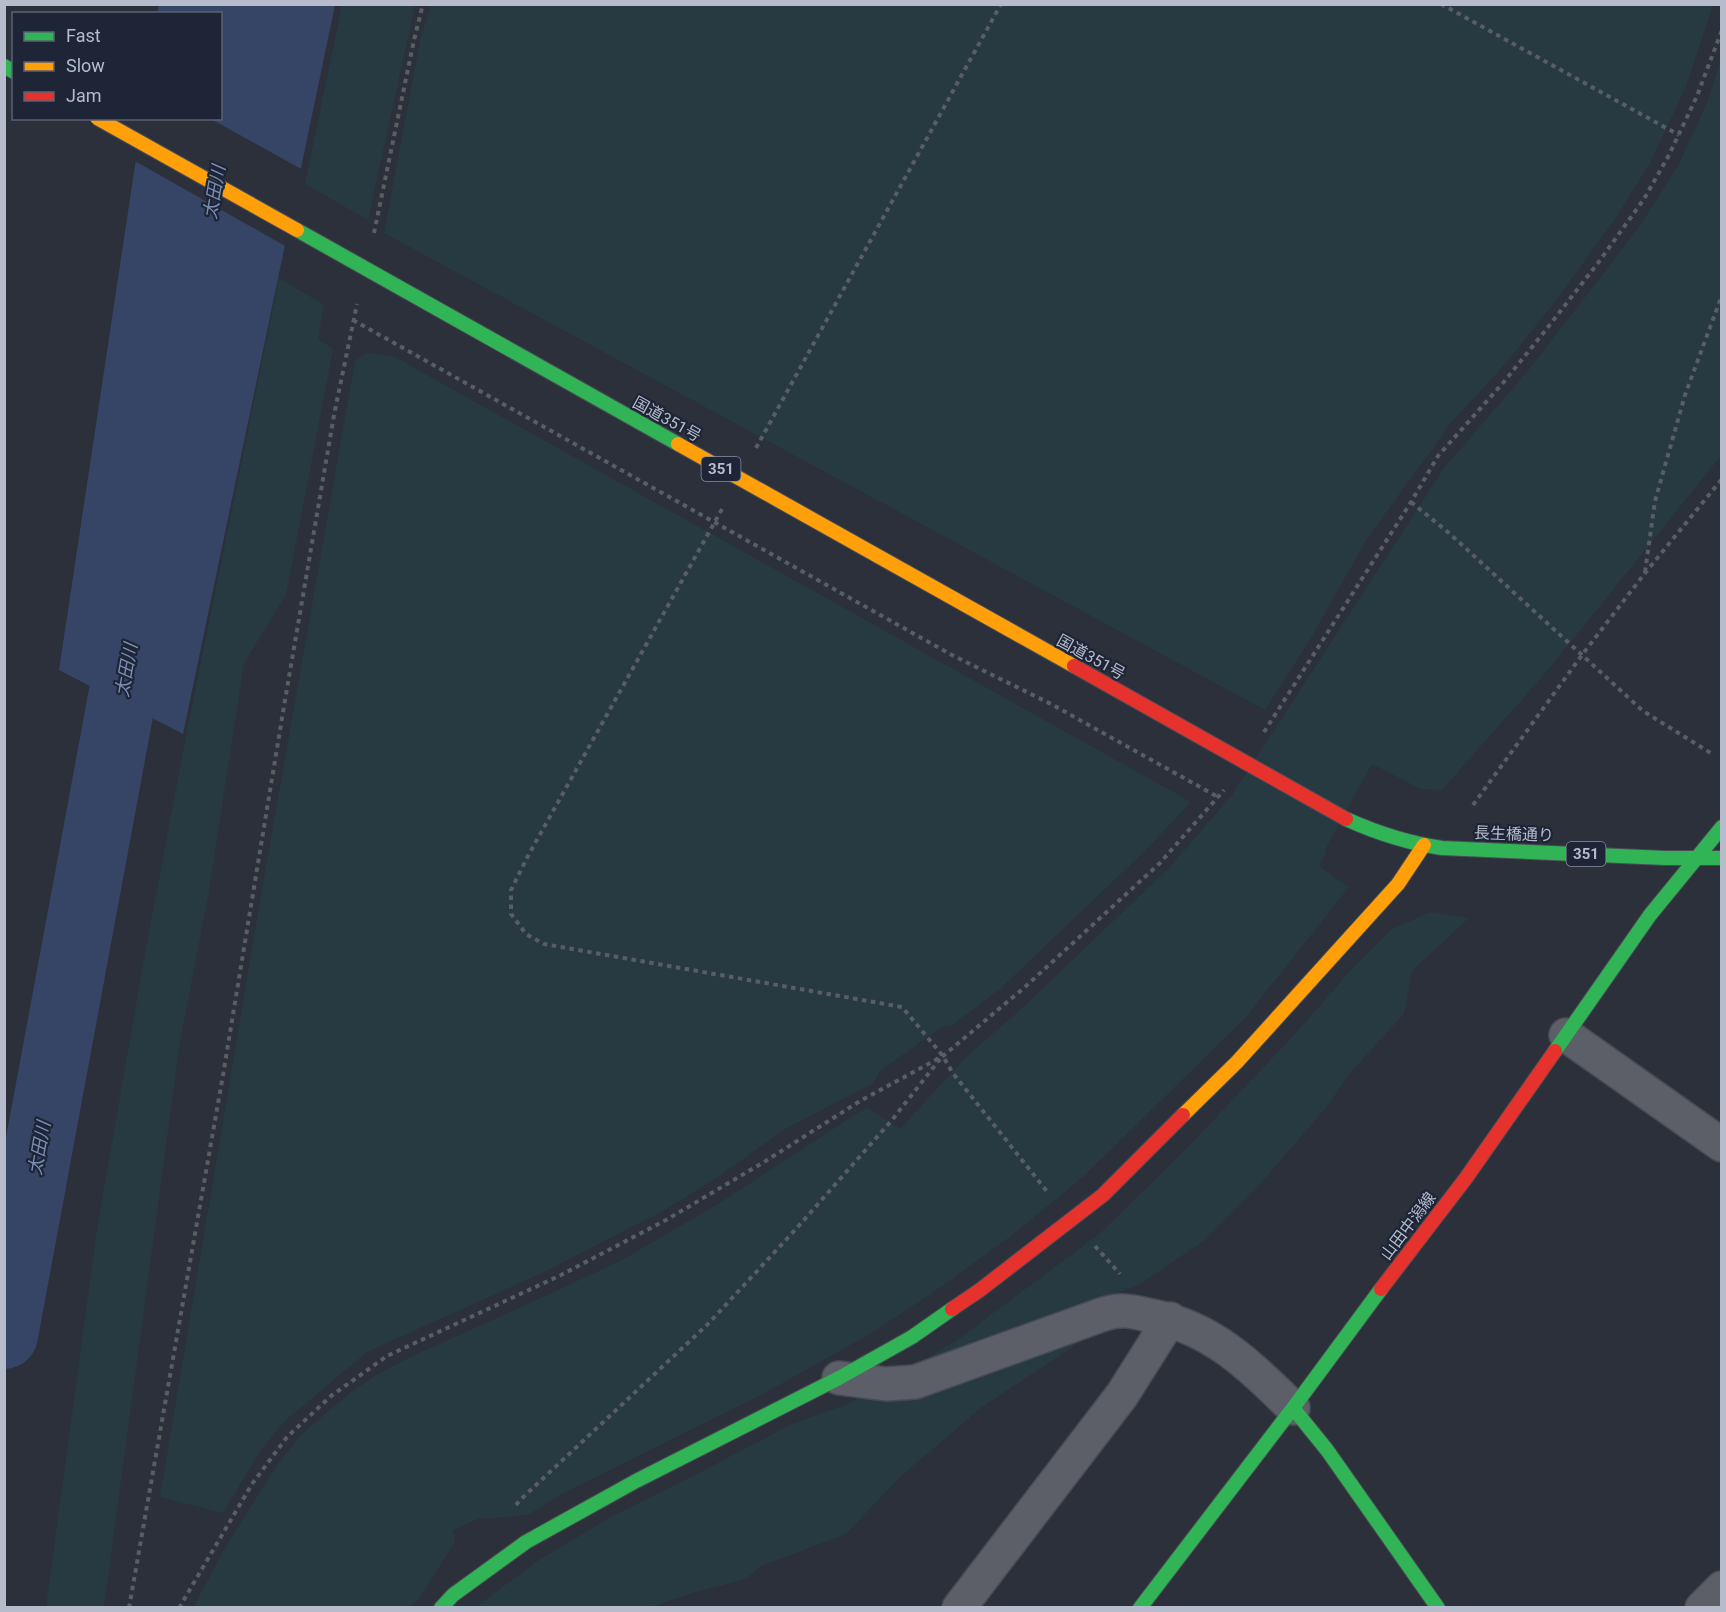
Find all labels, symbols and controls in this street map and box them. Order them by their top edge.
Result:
legend [12,12,222,120]
text: Fast [66,25,101,46]
text: Slow [66,55,105,76]
text: Jam [66,85,102,106]
water label: 太田川 [199,162,229,220]
street label: 国道351号 [630,393,704,445]
road number: 351 [702,457,740,481]
street label: 国道351号 [1054,631,1128,683]
water label: 太田川 [111,640,141,698]
street label: 長生橋通り [1474,823,1554,845]
road number: 351 [1566,842,1606,866]
water label: 太田川 [24,1118,54,1176]
street label: 山田中潟線 [1376,1188,1440,1264]

